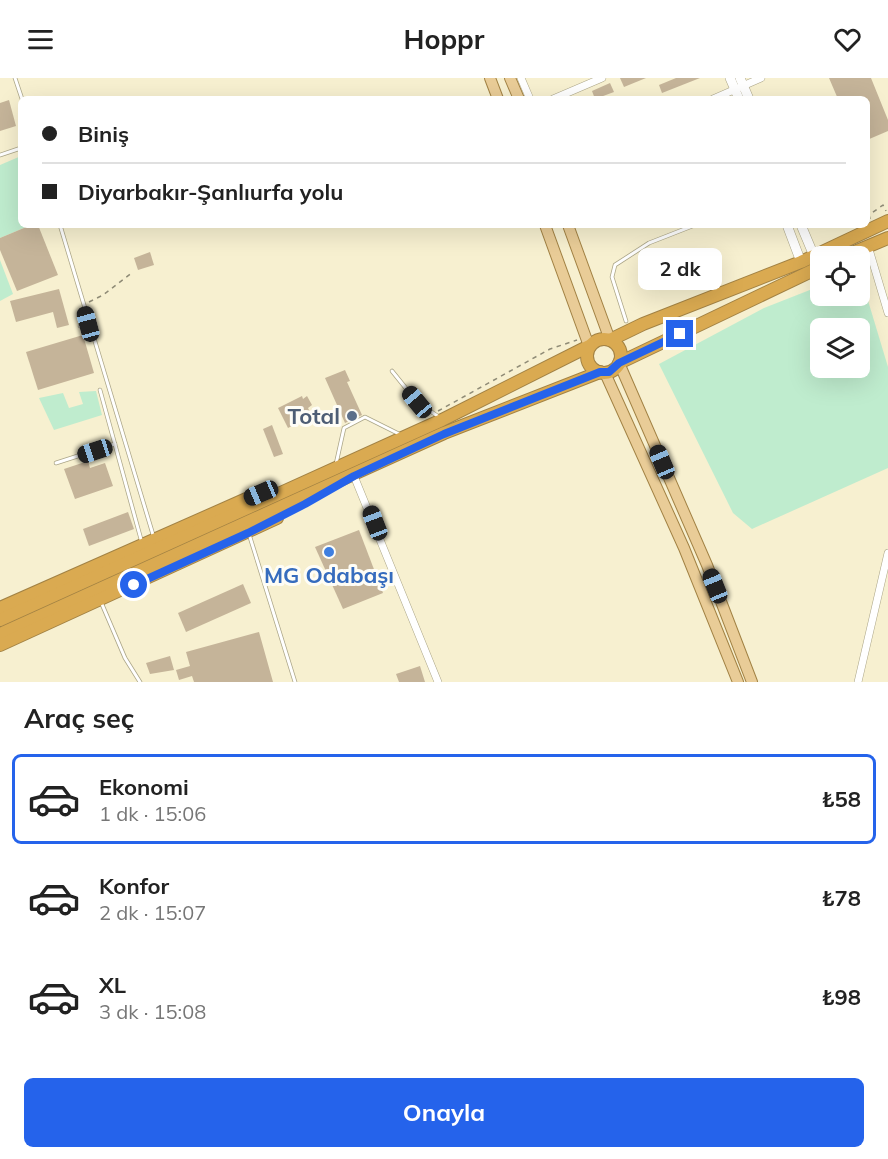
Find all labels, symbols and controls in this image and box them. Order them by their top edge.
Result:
text: Hoppr [404,22,484,56]
icon: menu [24,23,57,56]
icon: heart [831,23,864,56]
text: Biniş [78,120,129,148]
text: Diyarbakır-Şanlıurfa yolu [78,178,343,206]
map controls [810,246,870,378]
button: locate [810,246,870,306]
callout: 2 dk [638,247,722,289]
text: 2 dk [660,256,700,281]
car [75,304,101,344]
button: layers [810,318,870,378]
route end [666,320,693,347]
car [399,382,435,422]
place label: Total [287,402,340,430]
marker: Total [345,409,359,423]
car [75,437,115,465]
car [647,442,677,482]
car [241,478,281,508]
car [360,503,390,543]
marker: MG Odabaşı [322,545,336,559]
place label: MG Odabaşı [264,561,394,589]
car [700,566,730,606]
route start [120,571,147,598]
text: Araç seç [24,701,134,735]
icon: car [27,772,81,826]
text: Ekonomi [99,773,189,801]
text: ₺58 [821,785,861,813]
text: 1 dk · 15:06 [99,801,206,826]
icon: car [27,871,81,925]
text: Konfor [99,872,169,900]
text: ₺78 [821,884,861,912]
text: 2 dk · 15:07 [99,900,206,925]
icon: car [27,970,81,1024]
text: XL [99,971,126,999]
text: ₺98 [821,983,861,1011]
text: 3 dk · 15:08 [99,999,206,1024]
button: Onayla [24,1078,864,1147]

